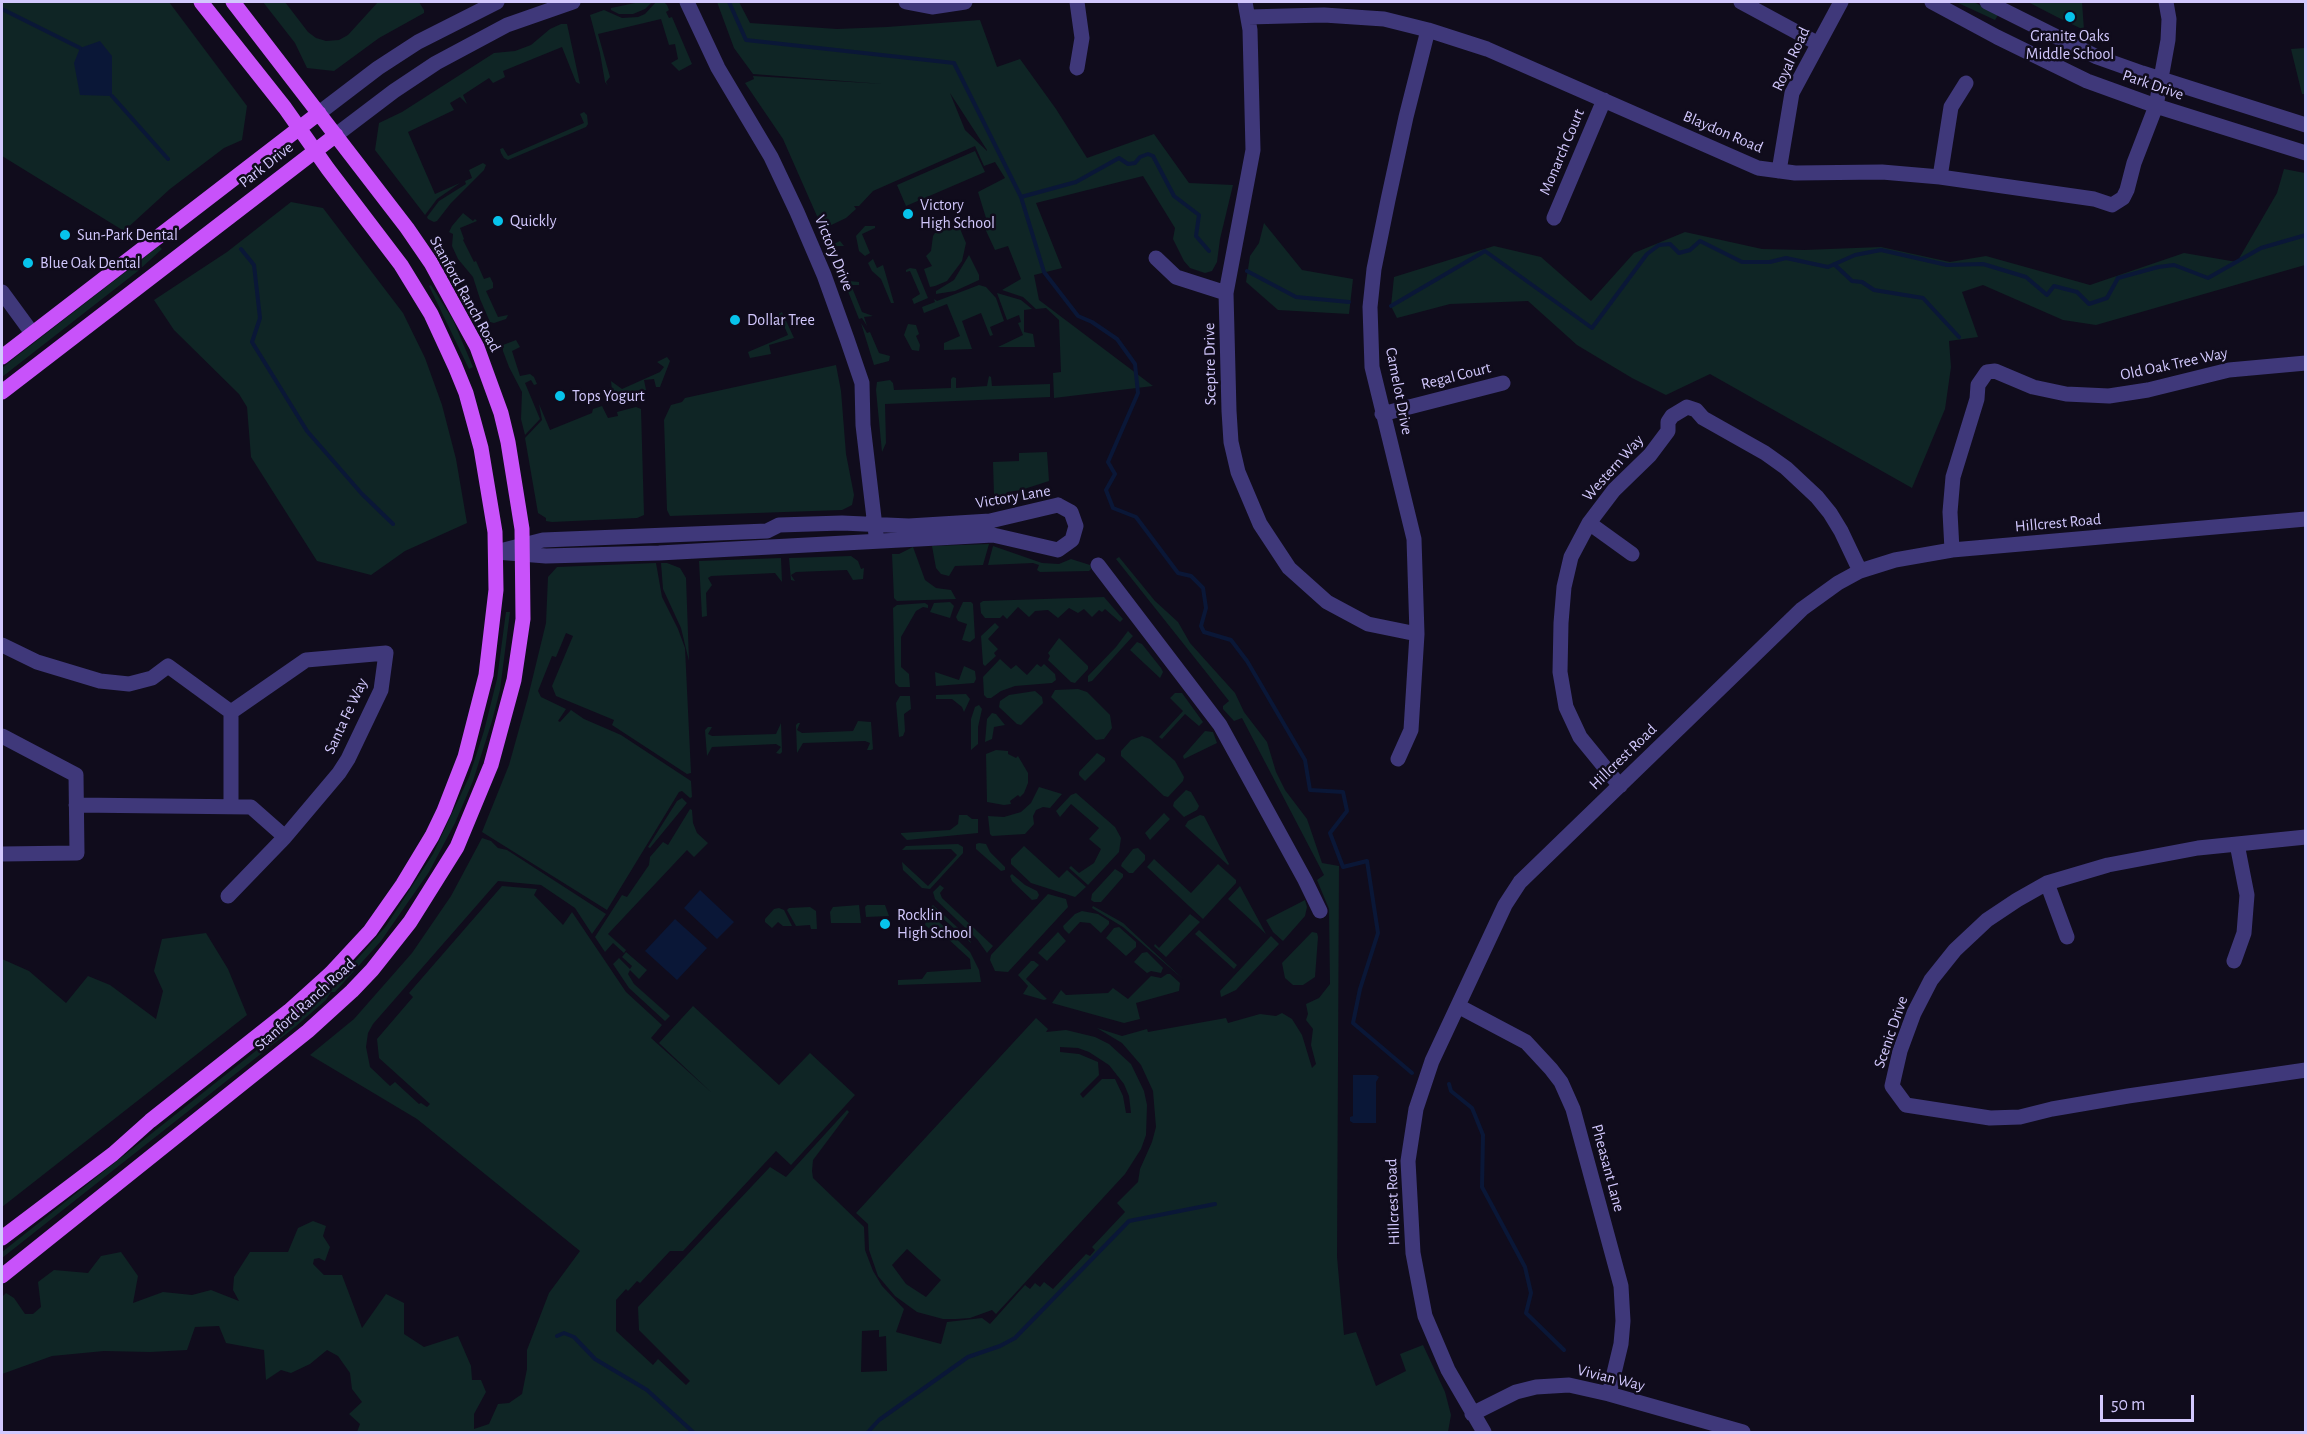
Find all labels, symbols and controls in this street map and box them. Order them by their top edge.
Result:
marker: Granite Oaks Middle School [2063,10,2077,24]
street label: Royal Road [1768,24,1814,94]
place label: Granite Oaks Middle School [2026,26,2114,64]
street label: Park Drive [2120,66,2186,104]
street label: Monarch Court [1535,106,1589,198]
street label: Blaydon Road [1680,107,1766,157]
street label: Park Drive [235,138,297,192]
place label: Victory High School [920,195,995,233]
marker: Victory High School [901,207,915,221]
place label: Quickly [510,211,556,231]
street label: Victory Drive [810,212,858,294]
marker: Quickly [491,214,505,228]
place label: Sun-Park Dental [77,225,178,245]
marker: Sun-Park Dental [58,228,72,242]
street label: Stanford Ranch Road [425,233,505,355]
place label: Blue Oak Dental [40,253,141,273]
marker: Blue Oak Dental [21,256,35,270]
place label: Dollar Tree [747,310,815,330]
marker: Dollar Tree [728,313,742,327]
street label: Sceptre Drive [1200,323,1220,405]
street label: Old Oak Tree Way [2119,343,2229,385]
street label: Camelot Drive [1381,346,1417,436]
street label: Regal Court [1419,358,1493,394]
place label: Tops Yogurt [572,386,645,406]
marker: Tops Yogurt [553,389,567,403]
street label: Western Way [1578,431,1648,505]
street label: Victory Lane [974,481,1052,513]
street label: Hillcrest Road [2014,510,2102,536]
street label: Santa Fe Way [320,675,372,757]
street label: Hillcrest Road [1585,720,1661,794]
place label: Rocklin High School [897,905,972,943]
marker: Rocklin High School [878,917,892,931]
street label: Stanford Ranch Road [251,955,359,1055]
street label: Scenic Drive [1870,993,1912,1071]
street label: Pheasant Lane [1587,1122,1629,1214]
street label: Hillcrest Road [1382,1158,1404,1246]
street label: Vivian Way [1575,1360,1647,1396]
scale bar [2103,1383,2198,1421]
text: 50 m [2111,1396,2145,1414]

